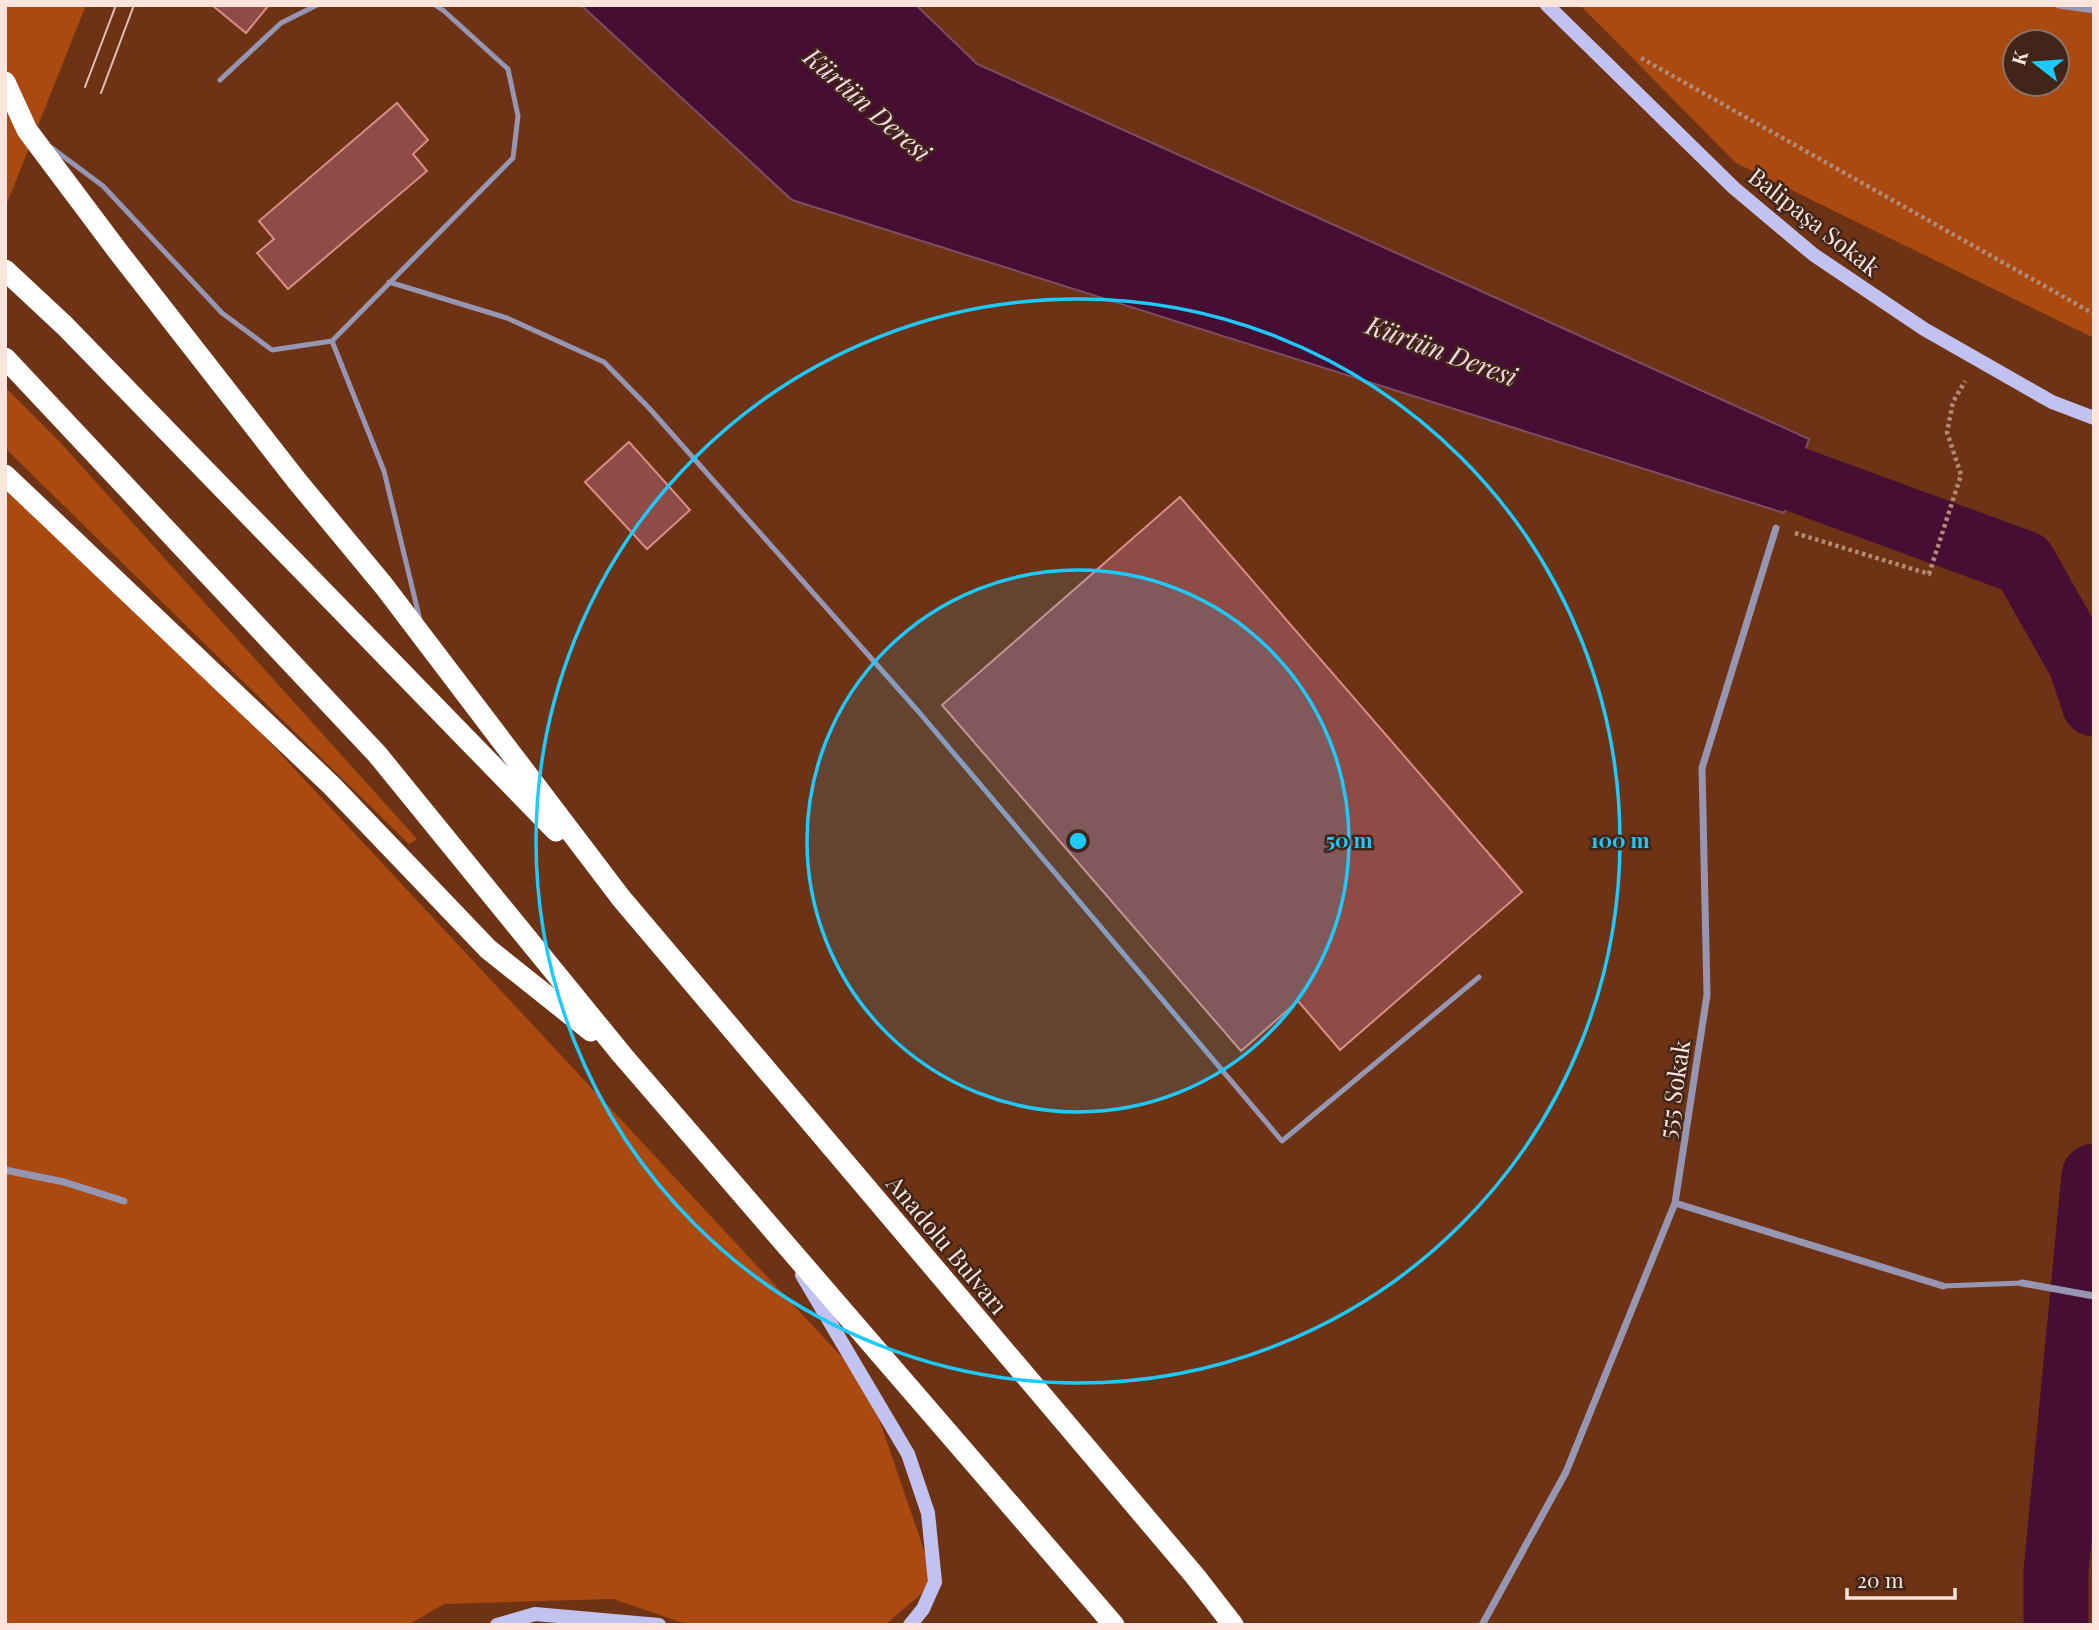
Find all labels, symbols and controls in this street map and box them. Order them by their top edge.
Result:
north arrow [2001,28,2071,98]
water label: Kürtün Deresi [796,38,940,170]
text: K [2004,47,2033,68]
street label: Balipaşa Sokak [1742,159,1888,283]
water label: Kürtün Deresi [1361,306,1523,394]
text: 50 m [1325,825,1373,853]
text: 100 m [1590,825,1650,853]
centre of rings [1066,829,1090,853]
street label: 555 Sokak [1649,1037,1697,1141]
street label: Anadolu Bulvarı [880,1167,1016,1320]
scale bar [1847,1556,1955,1600]
text: 20 m [1857,1565,1904,1593]

